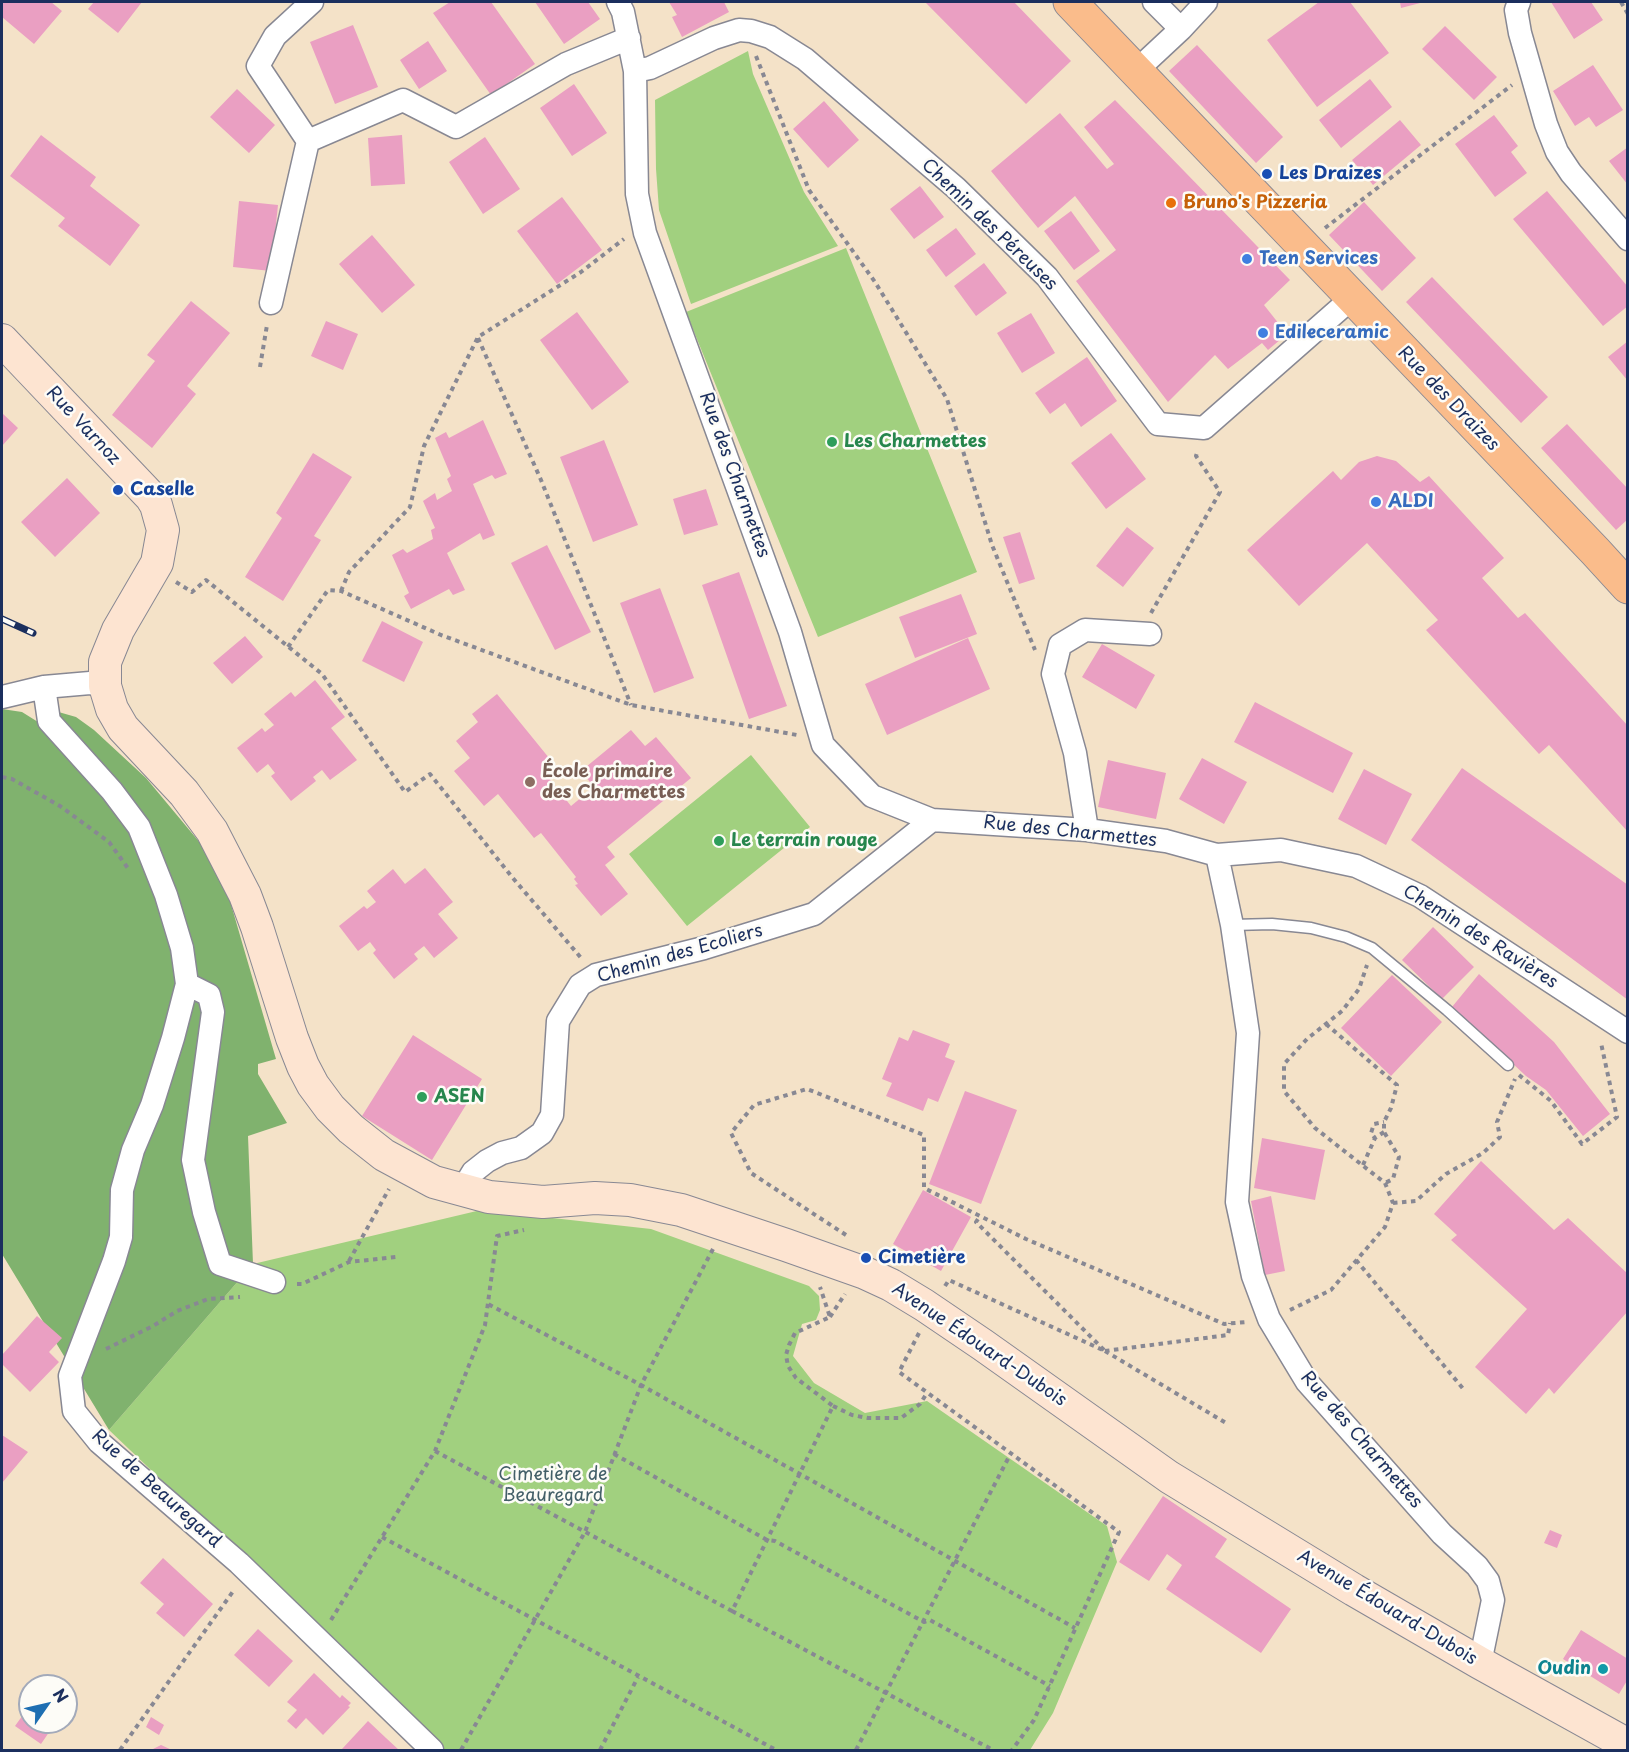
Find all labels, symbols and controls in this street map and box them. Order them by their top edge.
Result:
street label: Chemin des Péreuses [917,155,1061,295]
place label: Les Draizes [1279,163,1382,185]
marker: Les Draizes [1260,167,1274,181]
place label: Bruno's Pizzeria [1183,192,1328,214]
marker: Bruno's Pizzeria [1164,196,1178,210]
place label: Teen Services [1259,248,1378,270]
marker: Teen Services [1240,252,1254,266]
place label: Edileceramic [1275,322,1389,344]
marker: Edileceramic [1256,326,1270,340]
street label: Rue des Draizes [1393,342,1503,456]
street label: Rue Varnoz [41,382,125,470]
street label: Rue des Charmettes [694,389,774,561]
place label: Les Charmettes [844,431,986,453]
marker: Les Charmettes [825,435,839,449]
place label: Caselle [130,479,194,501]
marker: Caselle [111,483,125,497]
place label: ALDI [1388,491,1434,513]
marker: ALDI [1369,495,1383,509]
place label: École primaire des Charmettes [542,761,685,804]
marker: École primaire des Charmettes [523,775,537,789]
street label: Rue des Charmettes [982,812,1158,852]
place label: Le terrain rouge [731,830,877,852]
marker: Le terrain rouge [712,834,726,848]
street label: Chemin des Ravières [1399,881,1561,993]
street label: Chemin des Ecoliers [595,920,765,988]
place label: ASEN [434,1086,485,1108]
marker: ASEN [415,1090,429,1104]
place label: Cimetière [878,1247,966,1269]
marker: Cimetière [859,1251,873,1265]
street label: Avenue Édouard-Dubois [888,1279,1070,1411]
street label: Rue des Charmettes [1296,1367,1426,1513]
street label: Rue de Beauregard [87,1425,225,1553]
park label: Cimetière de Beauregard [498,1464,608,1506]
street label: Avenue Édouard-Dubois [1293,1546,1481,1670]
place label: Oudin [1537,1658,1591,1680]
marker: Oudin [1596,1662,1610,1676]
north arrow [18,1674,78,1734]
text: N [48,1683,75,1707]

